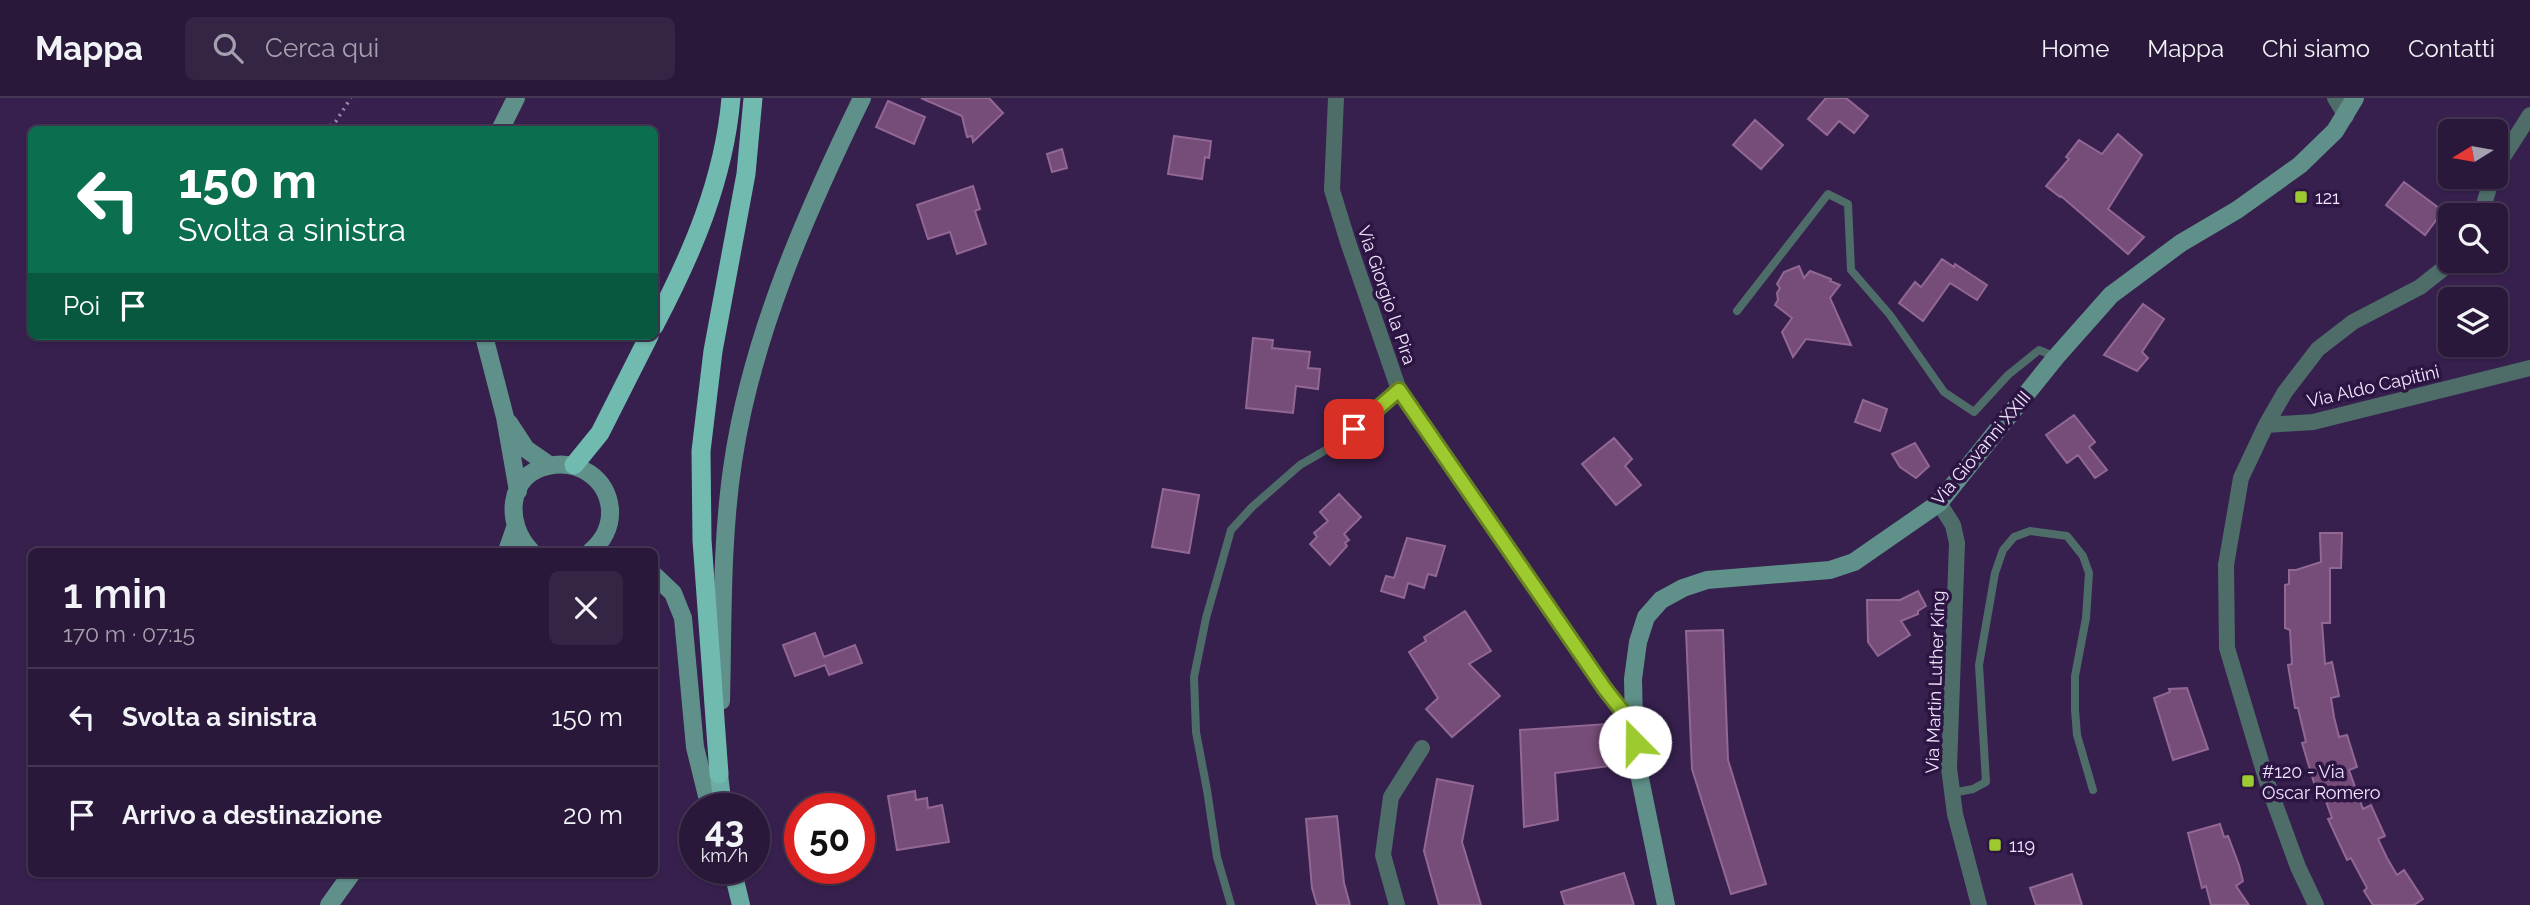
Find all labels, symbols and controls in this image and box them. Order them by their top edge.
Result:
search box [185,17,675,80]
text: Mappa [35,29,143,68]
icon: search [209,29,247,67]
text: Cerca qui [265,33,379,63]
text: Home [2041,34,2109,63]
text: Mappa [2147,34,2224,63]
text: Chi siamo [2262,34,2370,63]
text: Contatti [2408,34,2495,63]
north arrow [2438,119,2508,189]
map controls [2438,119,2508,357]
text: 150 m [178,152,317,209]
icon: left [63,154,154,245]
place label: 121 [2315,187,2340,208]
marker: 121 [2293,189,2309,205]
button: search [2438,203,2508,273]
text: Svolta a sinistra [178,211,406,248]
street label: Via Giorgio la Pira [1353,223,1421,367]
icon: arrive [114,287,152,325]
button: layers [2438,287,2508,357]
text: Poi [63,291,100,321]
street label: Via Aldo Capitini [2305,361,2441,411]
street label: Via Giovanni XXIII [1927,387,2035,509]
pin [1324,399,1384,459]
icon: arrive [1335,410,1373,448]
text: 1 min [63,569,167,618]
button: close [549,571,623,645]
street label: Via Martin Luther King [1921,590,1949,774]
text: 170 m · 07:15 [63,620,195,647]
icon: left [63,698,101,736]
text: Svolta a sinistra [122,702,317,732]
text: 150 m [551,702,623,732]
position arrow [1598,705,1672,779]
place label: #120 - Via Oscar Romero [2262,761,2381,803]
marker: #120 - Via Oscar Romero [2240,773,2256,789]
speed limit sign: 50 [784,793,875,884]
icon: arrive [63,796,101,834]
text: Arrivo a destinazione [122,800,382,830]
text: 20 m [563,800,623,830]
text: 43 [705,809,744,850]
place label: 119 [2009,835,2035,856]
marker: 119 [1987,837,2003,853]
text: km/h [701,845,748,866]

